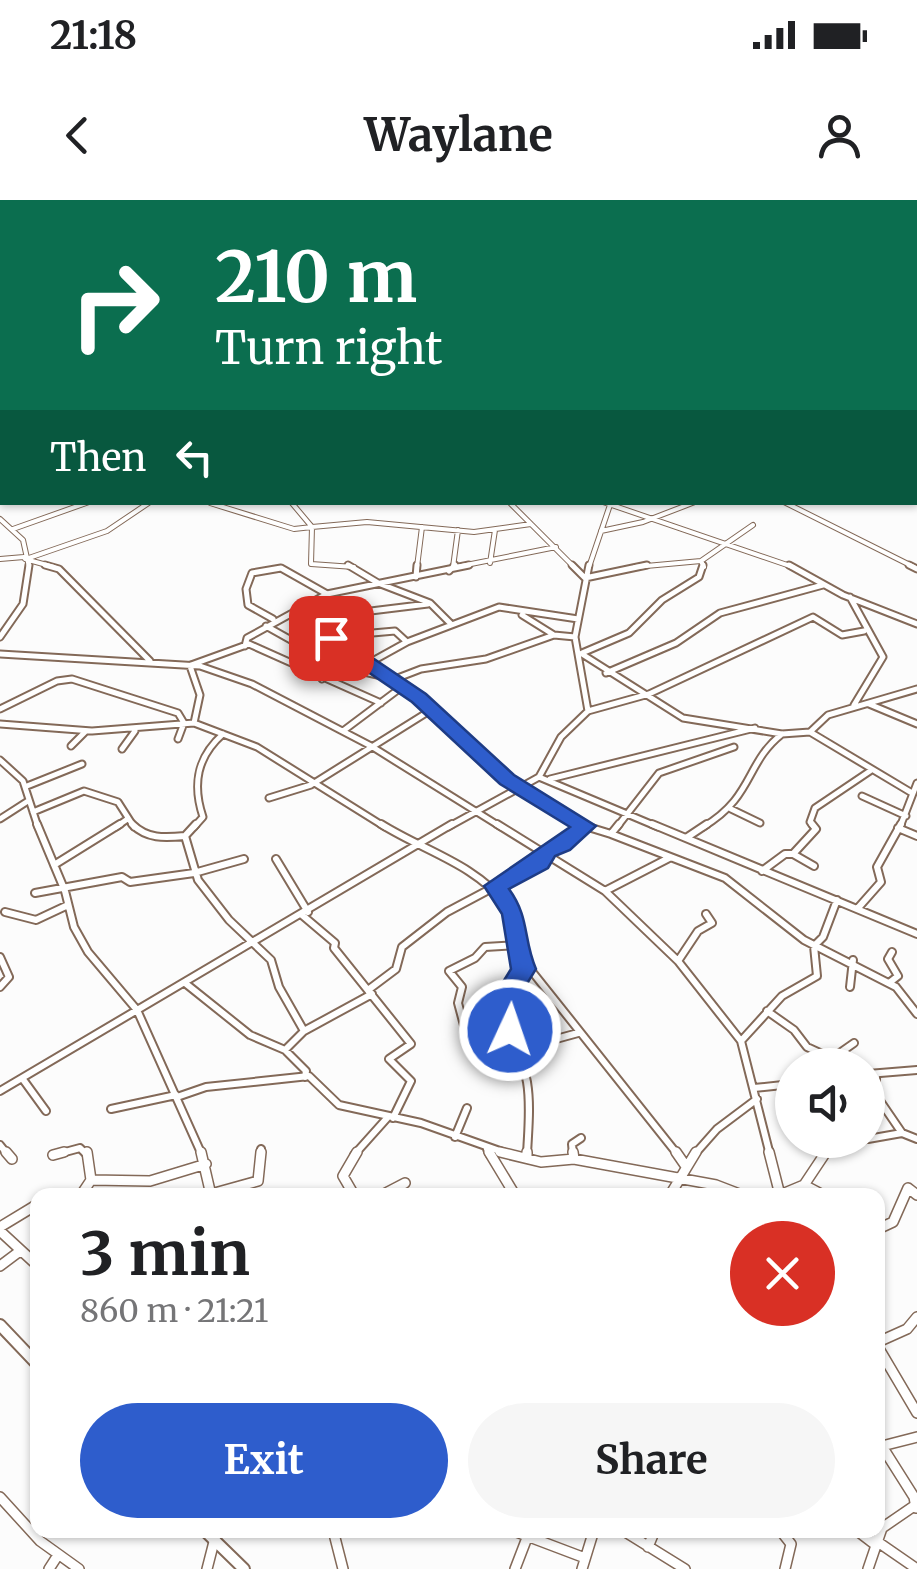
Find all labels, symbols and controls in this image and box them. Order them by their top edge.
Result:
text: 21:18 [50,12,137,59]
text: Waylane [364,107,553,163]
icon: back [50,108,105,163]
icon: person [812,108,867,163]
text: 210 m [215,233,417,321]
icon: right [50,240,180,370]
text: Turn right [215,320,443,376]
icon: left [167,430,222,485]
text: Then [50,434,147,481]
pin [289,596,374,681]
icon: arrive [304,611,359,666]
position arrow [458,978,562,1082]
map controls [775,1048,885,1158]
button: sound [775,1048,885,1158]
text: 3 min [80,1216,250,1291]
button: close [730,1221,835,1326]
text: 860 m · 21:21 [80,1291,269,1331]
button: Exit [80,1403,448,1518]
button: Share [468,1403,835,1518]

